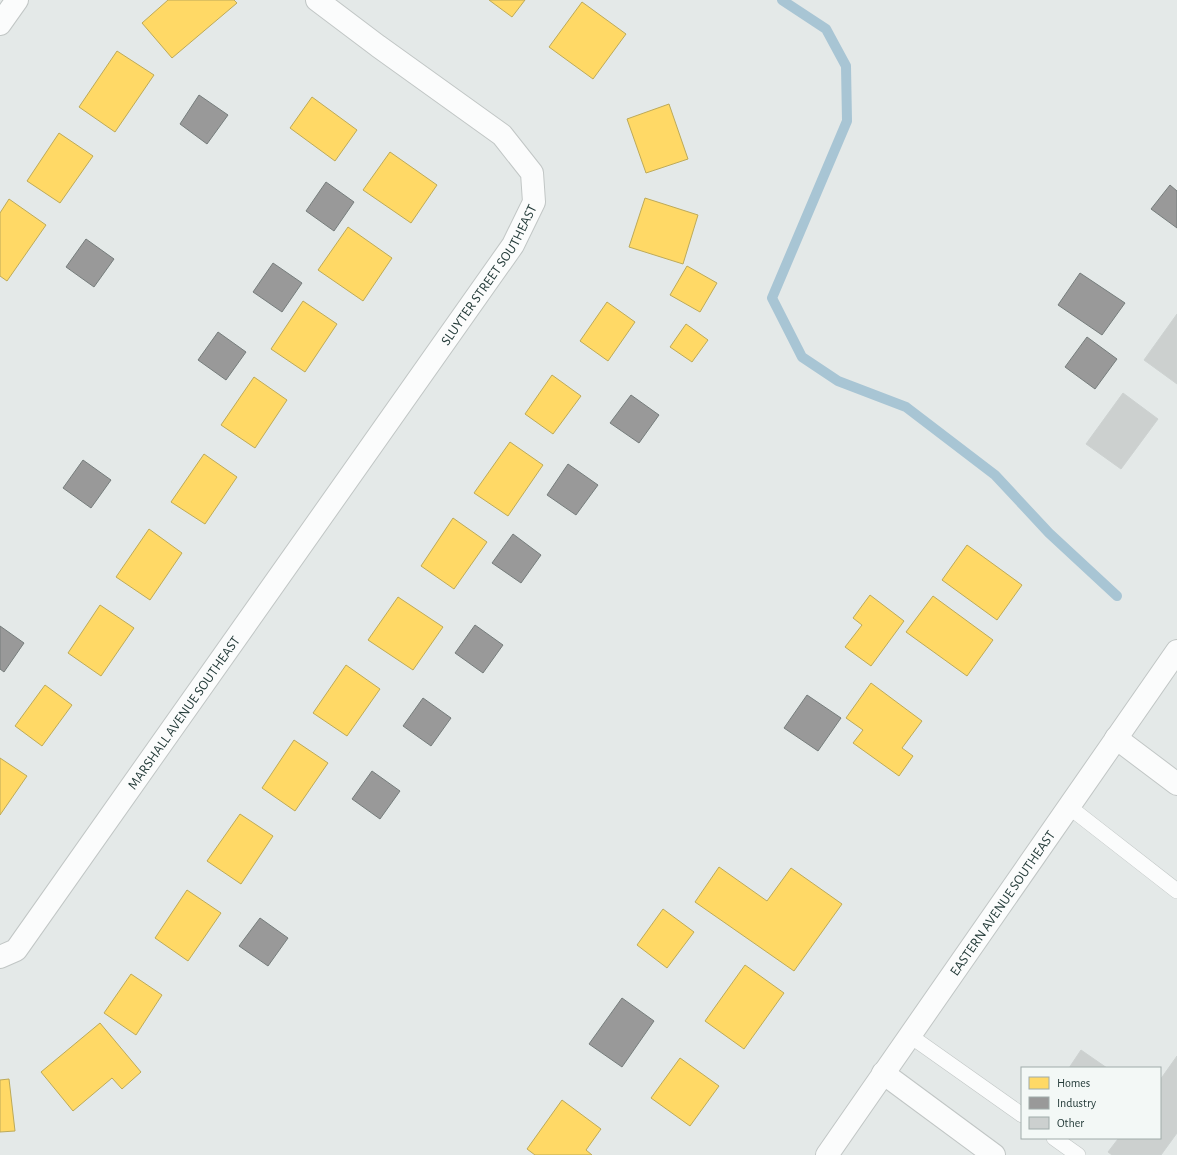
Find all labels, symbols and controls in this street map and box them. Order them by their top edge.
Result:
street label: SLUYTER STREET SOUTHEAST [439,202,540,348]
street label: MARSHALL AVENUE SOUTHEAST [126,634,243,792]
street label: EASTERN AVENUE SOUTHEAST [948,828,1058,979]
legend [1021,1067,1161,1139]
text: Homes [1057,1077,1090,1089]
text: Industry [1057,1097,1096,1110]
text: Other [1057,1117,1084,1129]

